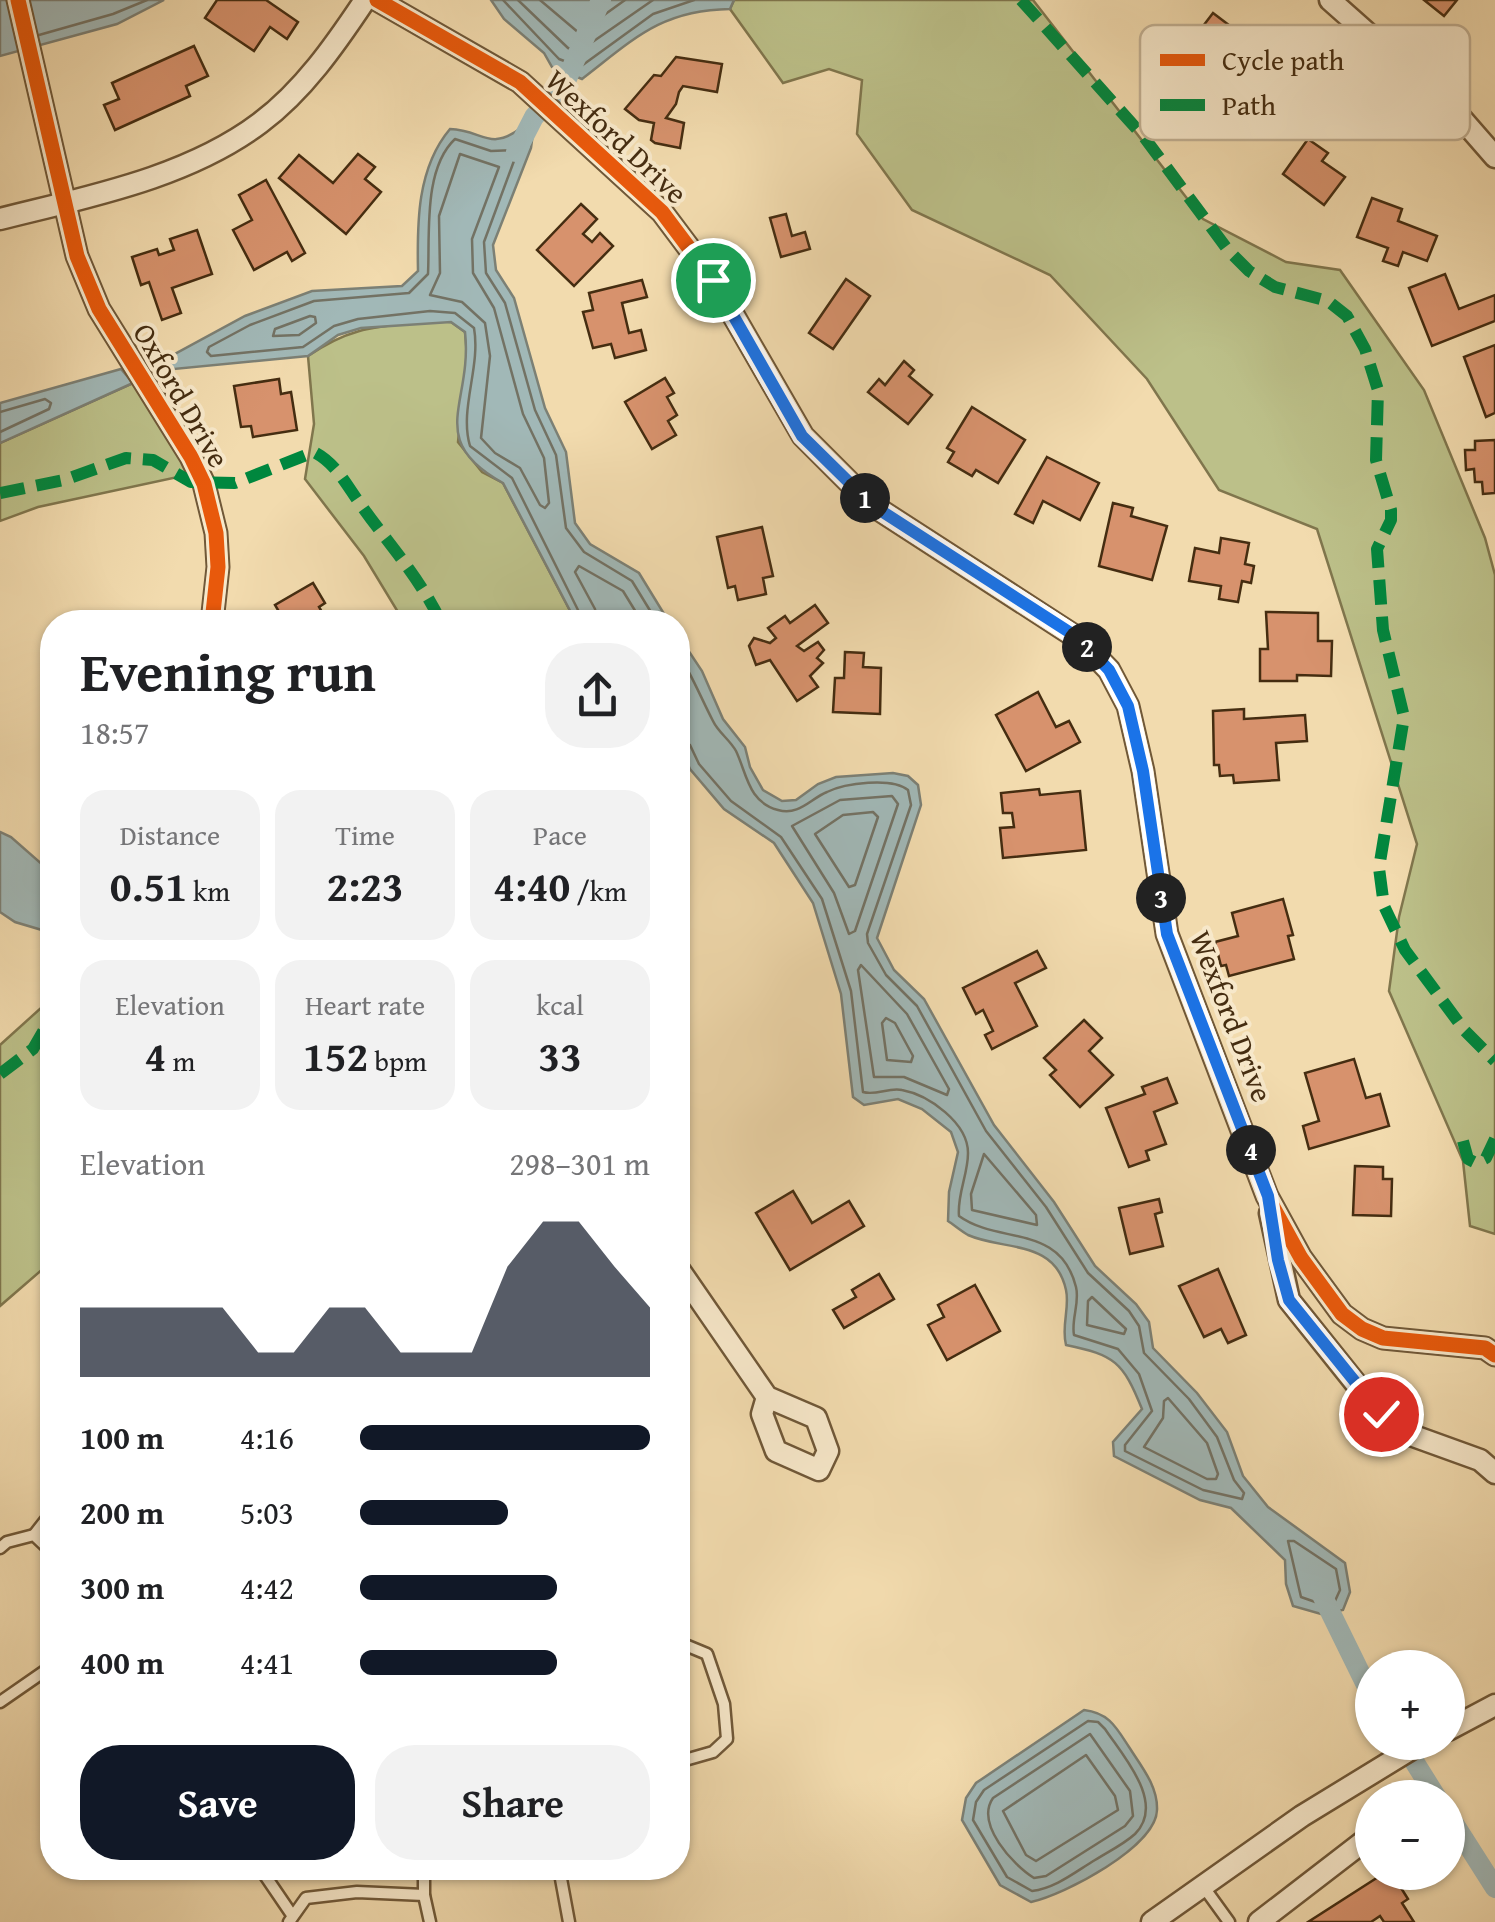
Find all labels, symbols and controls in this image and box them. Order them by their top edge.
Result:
legend [1140,25,1470,140]
text: Cycle path [1222,39,1345,80]
street label: Wexford Drive [536,58,698,214]
text: Path [1222,84,1276,125]
pin [671,238,756,323]
icon: arrive [686,253,741,308]
street label: Oxford Drive [123,315,241,475]
pin: 1 [840,473,890,523]
text: 1 [858,477,872,518]
pin: 2 [1062,622,1112,672]
text: 2 [1080,626,1094,667]
text: Evening run [80,631,376,711]
button: share [545,643,650,748]
text: 18:57 [80,709,149,756]
text: Distance [120,814,220,855]
text: Time [335,814,395,855]
text: Pace [533,814,587,855]
text: 0.51 [110,855,187,916]
text: 2:23 [326,855,404,916]
text: 4:40 [493,855,570,916]
text: km [187,870,230,911]
text: /km [570,870,627,911]
pin: 3 [1136,873,1186,923]
text: 3 [1154,877,1168,918]
street label: Wexford Drive [1179,924,1285,1108]
text: Elevation [115,984,225,1025]
text: Heart rate [305,984,425,1025]
text: kcal [536,984,584,1025]
text: 4 [145,1025,166,1086]
text: 152 [303,1025,368,1086]
text: 33 [538,1025,582,1086]
text: m [166,1040,195,1081]
text: bpm [368,1040,427,1081]
pin: 4 [1226,1125,1276,1175]
text: 4 [1244,1129,1258,1170]
text: Elevation [80,1140,205,1187]
text: 298–301 m [509,1140,650,1187]
pin [1339,1372,1424,1457]
icon: check [1354,1387,1409,1442]
text: 100 m [80,1414,164,1461]
text: 4:16 [240,1414,294,1461]
text: 200 m [80,1489,164,1536]
text: 5:03 [240,1489,294,1536]
text: 300 m [80,1564,164,1611]
text: 4:42 [240,1564,294,1611]
text: 400 m [80,1639,164,1686]
text: 4:41 [240,1639,294,1686]
map controls [1355,1650,1465,1890]
button: + [1355,1650,1465,1760]
button: Save [80,1745,355,1860]
button: Share [375,1745,650,1860]
button: − [1355,1780,1465,1890]

